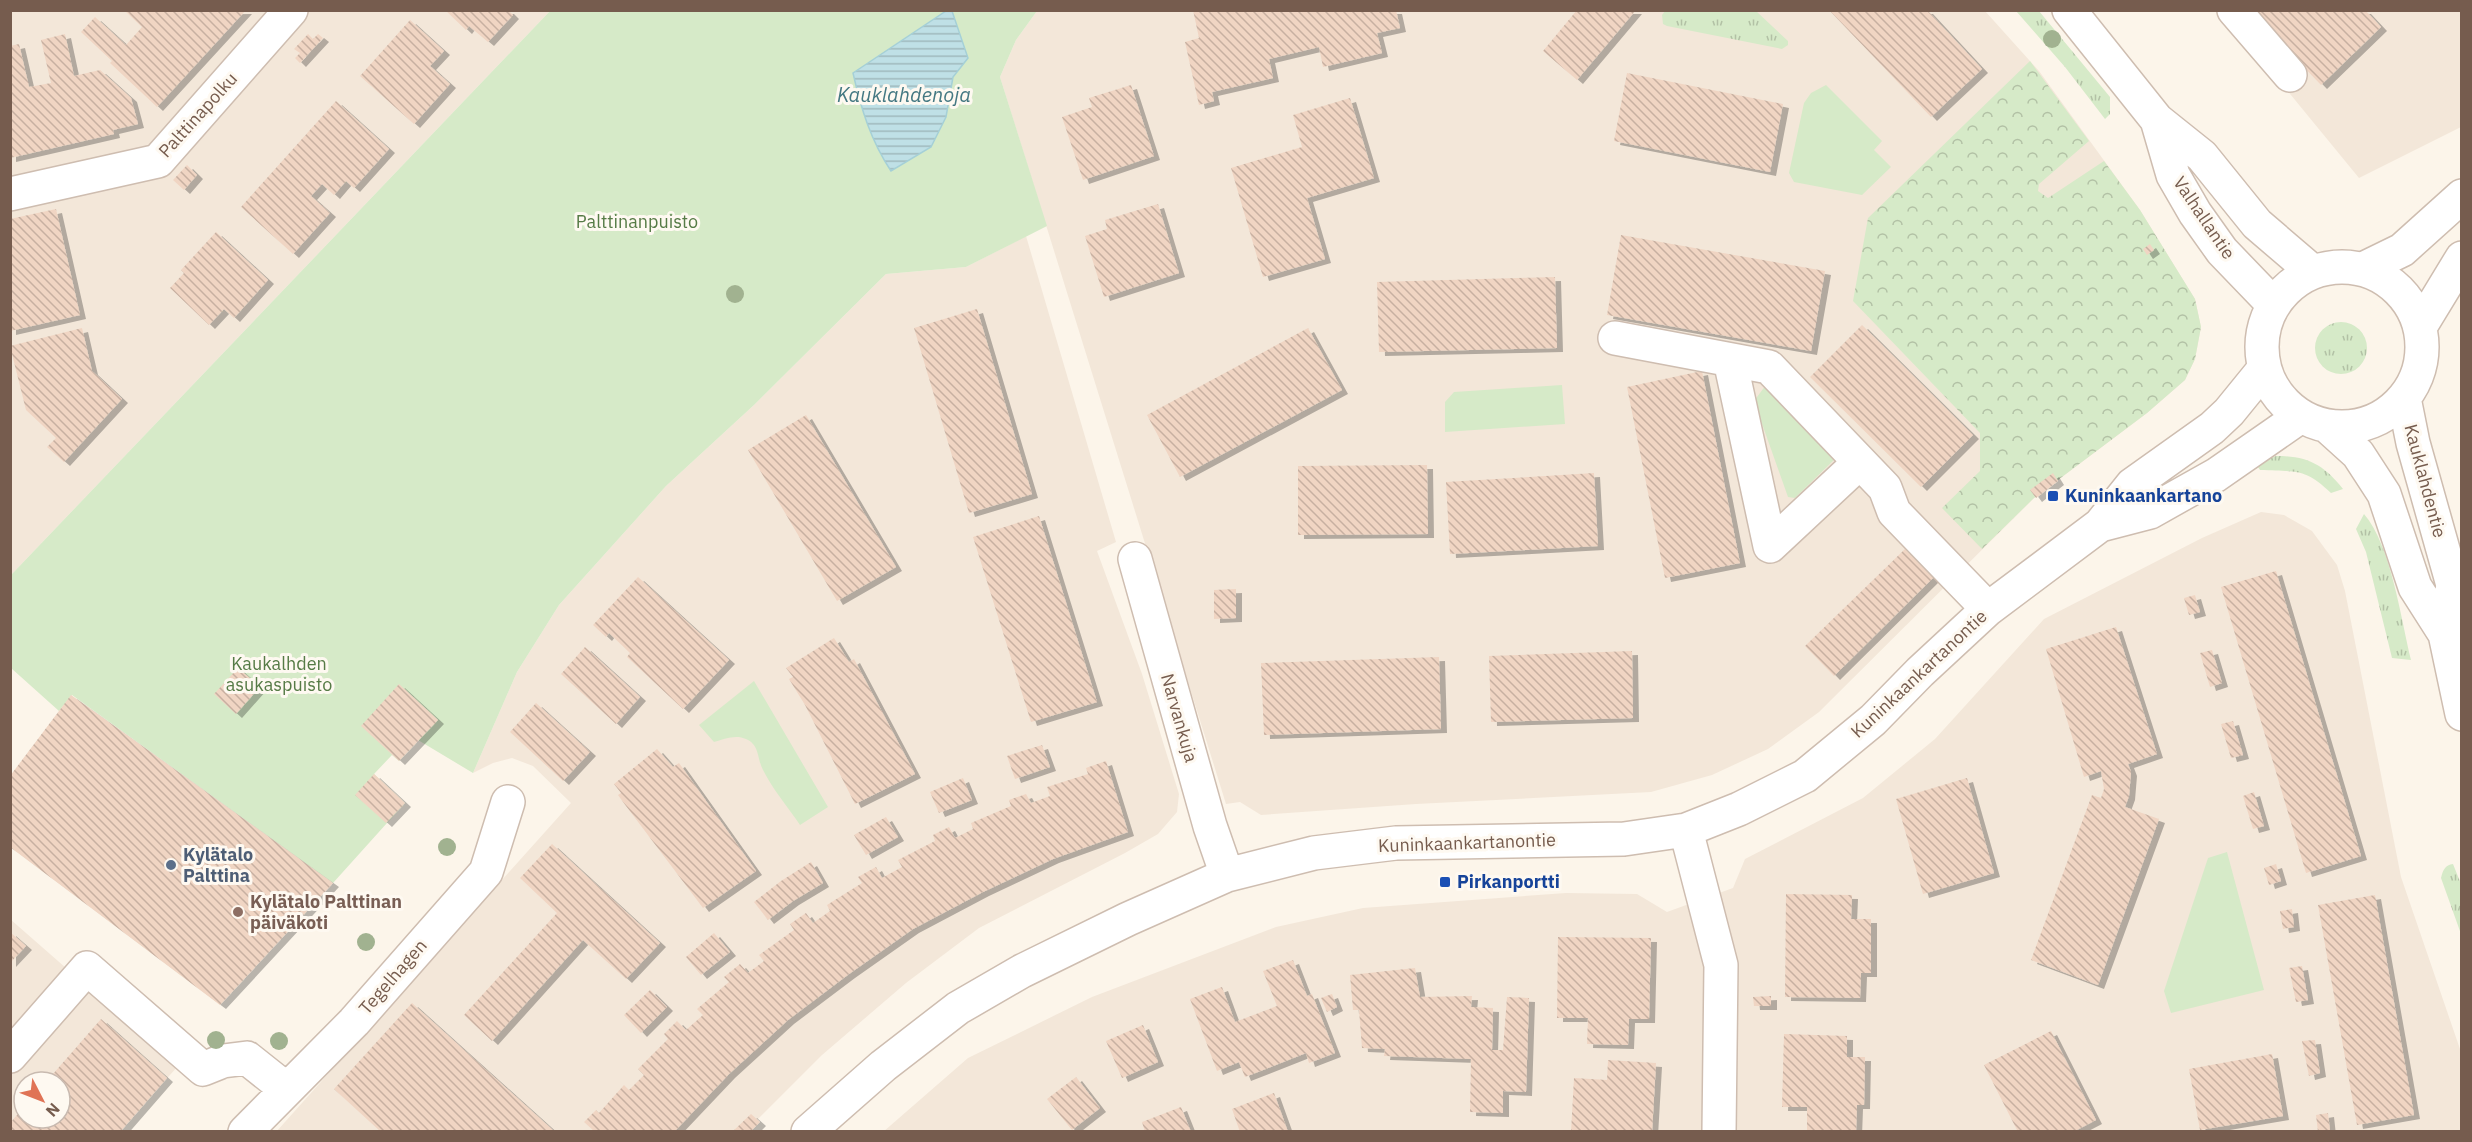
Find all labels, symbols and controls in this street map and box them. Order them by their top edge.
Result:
street label: Palttinapolku [153,67,242,162]
water label: Kauklahdenoja [837,81,971,108]
street label: Valhallantie [2168,172,2241,264]
park label: Palttinanpuisto [576,210,698,233]
street label: Kauklahdentie [2399,422,2452,540]
place label: Kuninkaankartano [2065,484,2222,507]
marker: Kuninkaankartano [2046,489,2060,503]
street label: Kuninkaankartanontie [1846,604,1992,743]
park label: Kaukalhden asukaspuisto [226,652,332,696]
street label: Narvankuja [1156,671,1203,765]
street label: Kuninkaankartanontie [1378,828,1556,857]
place label: Kylätalo Palttina [183,843,253,887]
marker: Kylätalo Palttina [164,858,178,872]
place label: Pirkanportti [1457,870,1560,893]
marker: Pirkanportti [1438,875,1452,889]
place label: Kylätalo Palttinan päiväkoti [250,890,402,934]
marker: Kylätalo Palttinan päiväkoti [231,905,245,919]
street label: Tegelhagen [354,934,432,1019]
north arrow [12,1070,72,1130]
text: N [42,1099,64,1121]

